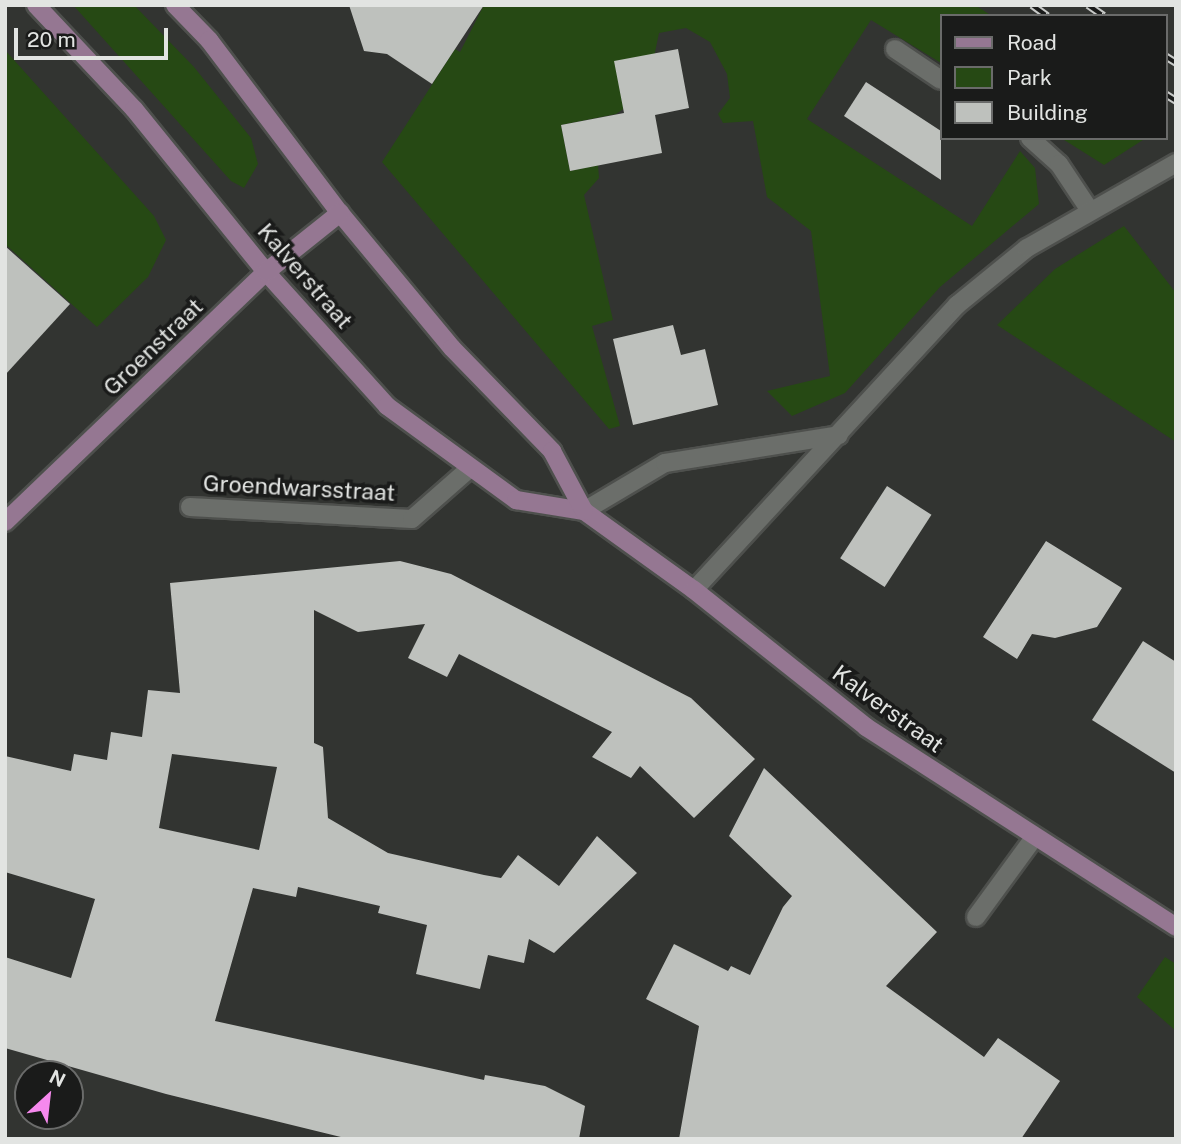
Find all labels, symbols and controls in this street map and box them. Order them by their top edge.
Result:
scale bar [18,14,172,58]
legend [940,14,1167,140]
text: 20 m [27,27,76,52]
text: Road [1007,30,1057,55]
text: Park [1007,65,1052,90]
text: Building [1007,100,1088,125]
street label: Kalverstraat [252,218,358,334]
street label: Groenstraat [98,293,208,401]
street label: Groendwarsstraat [202,469,396,507]
street label: Kalverstraat [827,659,949,759]
north arrow [14,1060,84,1130]
text: N [46,1065,69,1091]

